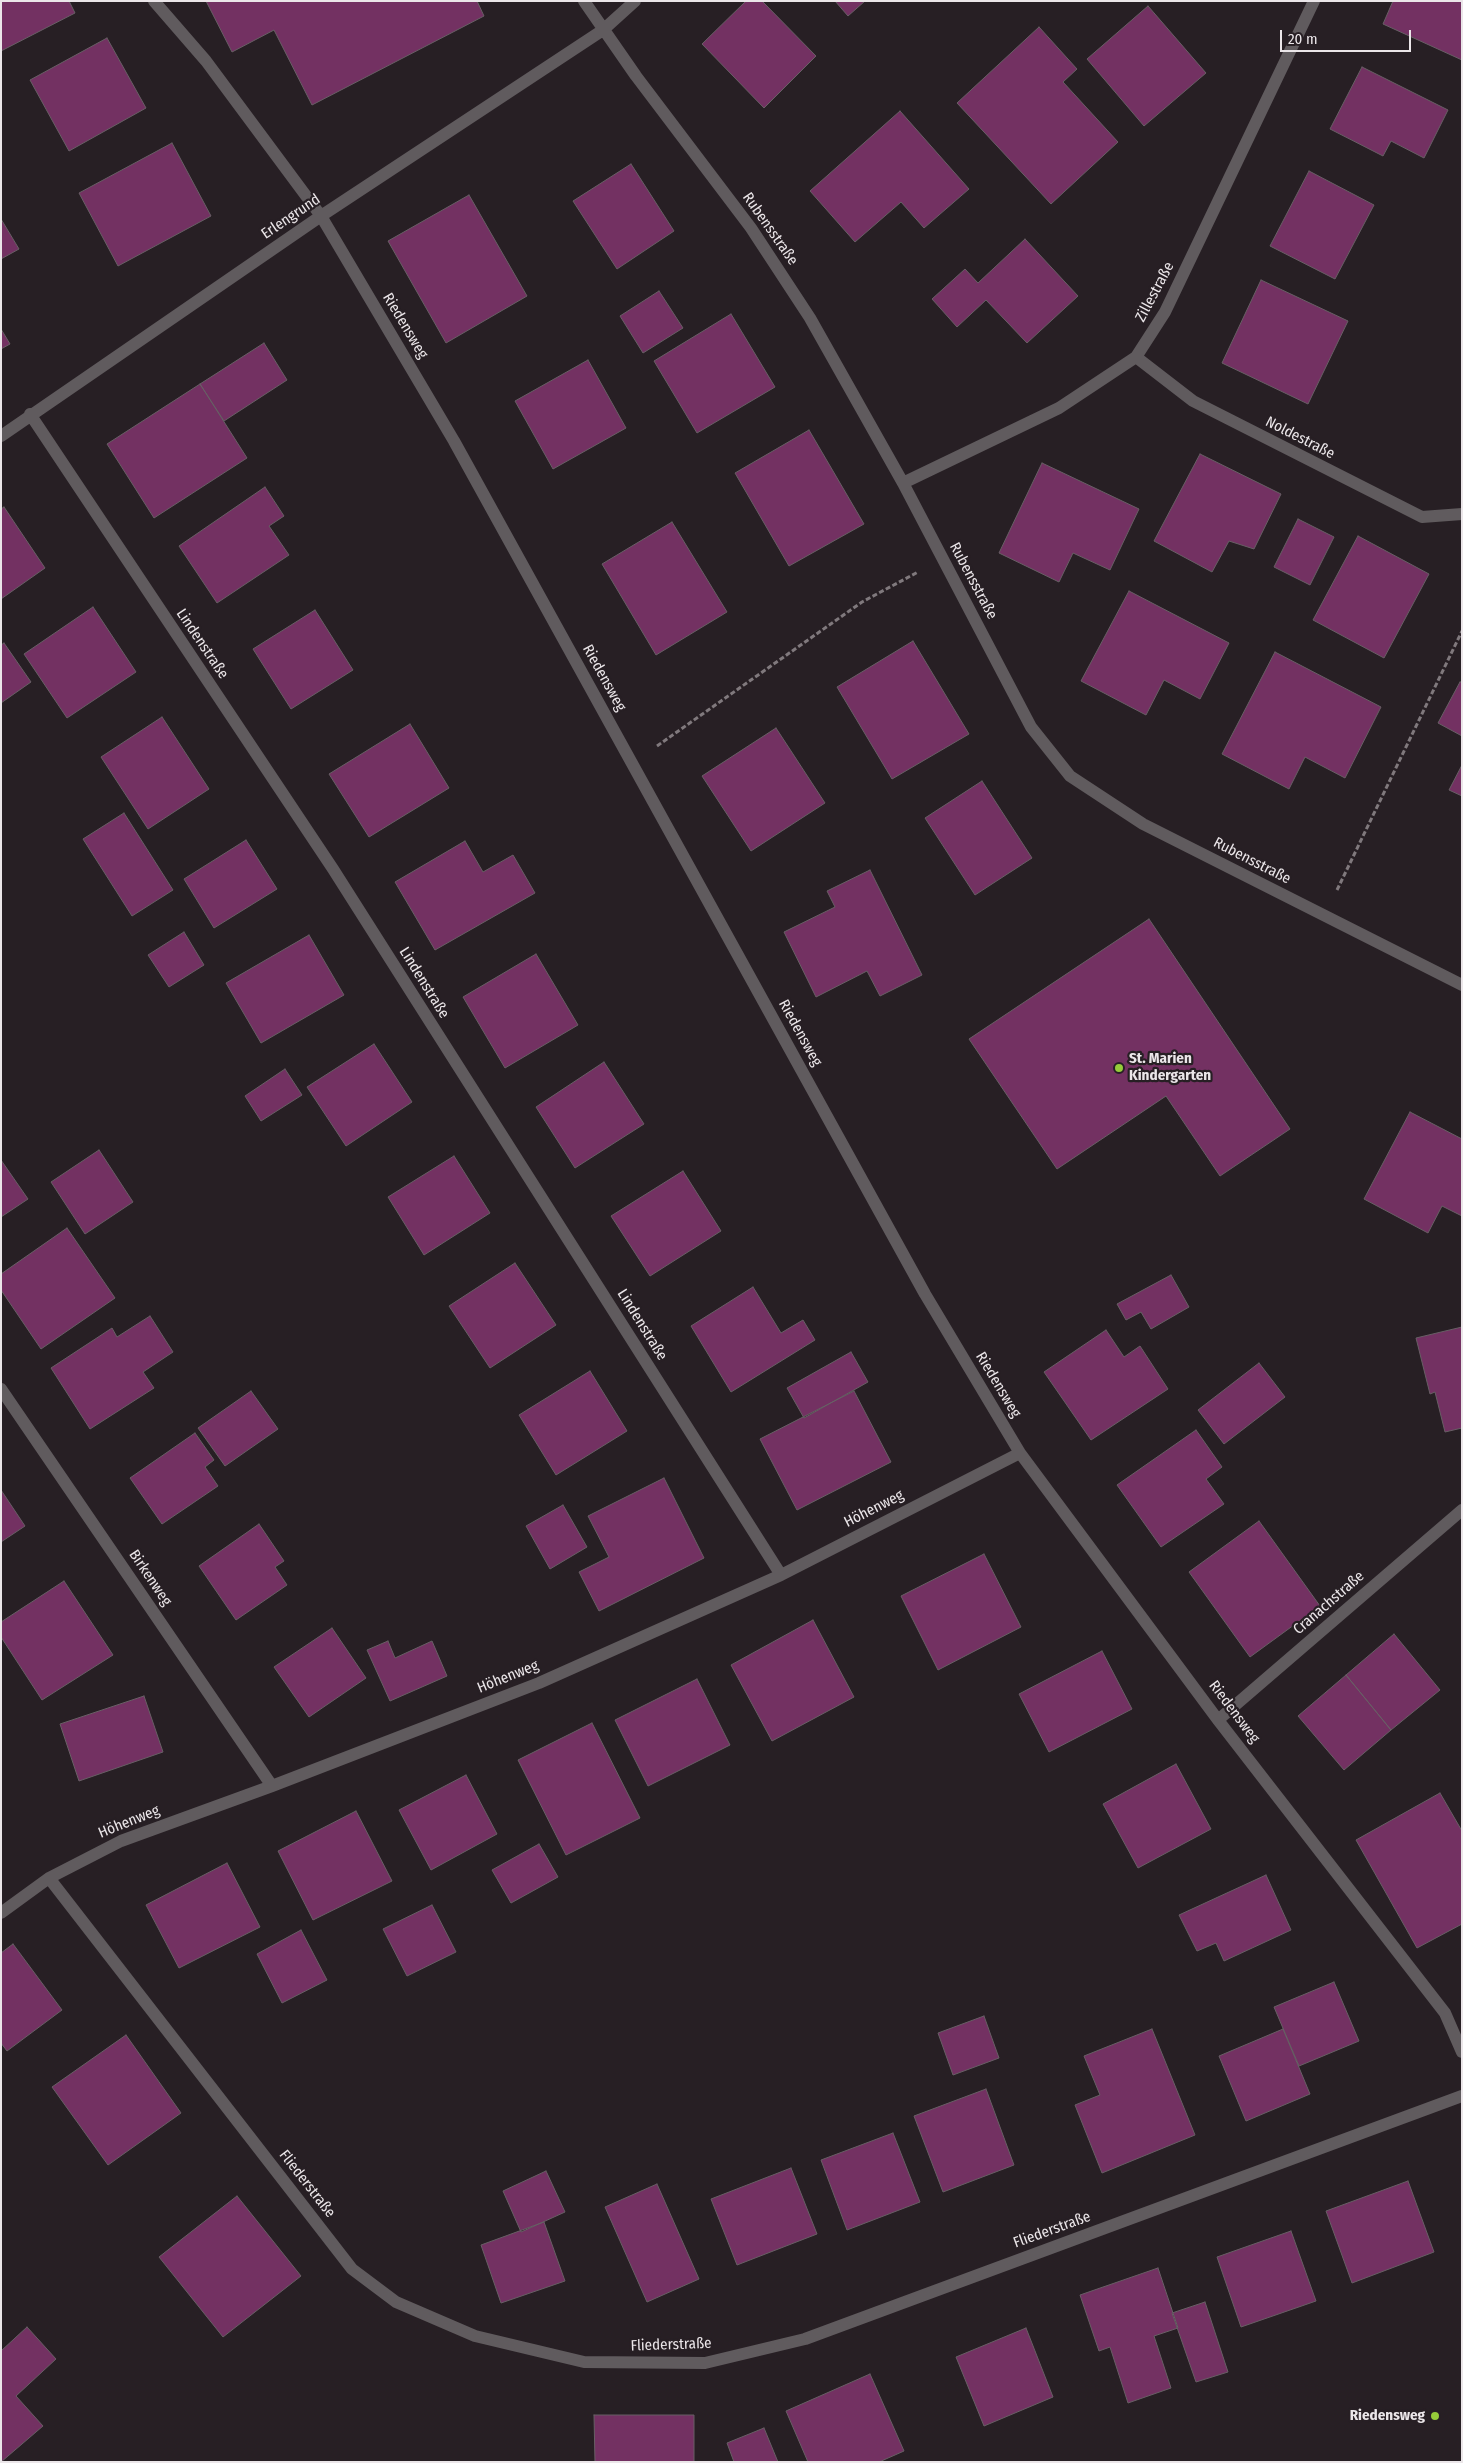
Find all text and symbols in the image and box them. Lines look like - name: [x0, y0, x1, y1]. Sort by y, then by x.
- scale bar: [1283, 20, 1414, 52]
- text: 20 m: [1288, 30, 1318, 48]
- street label: Rubensstraße: [738, 189, 802, 269]
- street label: Erlengrund: [258, 191, 324, 243]
- street label: Zillestraße: [1132, 259, 1178, 325]
- street label: Riedensweg: [378, 290, 432, 362]
- street label: Noldestraße: [1262, 413, 1338, 463]
- street label: Rubensstraße: [945, 539, 1001, 623]
- street label: Lindenstraße: [172, 606, 232, 682]
- street label: Riedensweg: [578, 642, 630, 714]
- street label: Rubensstraße: [1210, 834, 1294, 888]
- street label: Lindenstraße: [395, 944, 453, 1022]
- street label: Riedensweg: [774, 997, 826, 1069]
- place label: St. Marien Kindergarten: [1129, 1050, 1211, 1085]
- marker: St. Marien Kindergarten: [1113, 1062, 1125, 1074]
- street label: Lindenstraße: [613, 1286, 671, 1364]
- street label: Riedensweg: [971, 1349, 1025, 1421]
- street label: Höhenweg: [841, 1486, 907, 1532]
- street label: Birkenweg: [125, 1547, 175, 1609]
- street label: Cranachstraße: [1290, 1567, 1368, 1639]
- street label: Höhenweg: [475, 1657, 541, 1697]
- street label: Riedensweg: [1205, 1677, 1263, 1747]
- street label: Höhenweg: [96, 1802, 162, 1842]
- street label: Fliederstraße: [275, 2147, 339, 2221]
- street label: Fliederstraße: [1011, 2208, 1093, 2252]
- street label: Fliederstraße: [630, 2335, 712, 2355]
- place label: Riedensweg: [1350, 2407, 1425, 2425]
- marker: Riedensweg: [1429, 2410, 1441, 2422]

